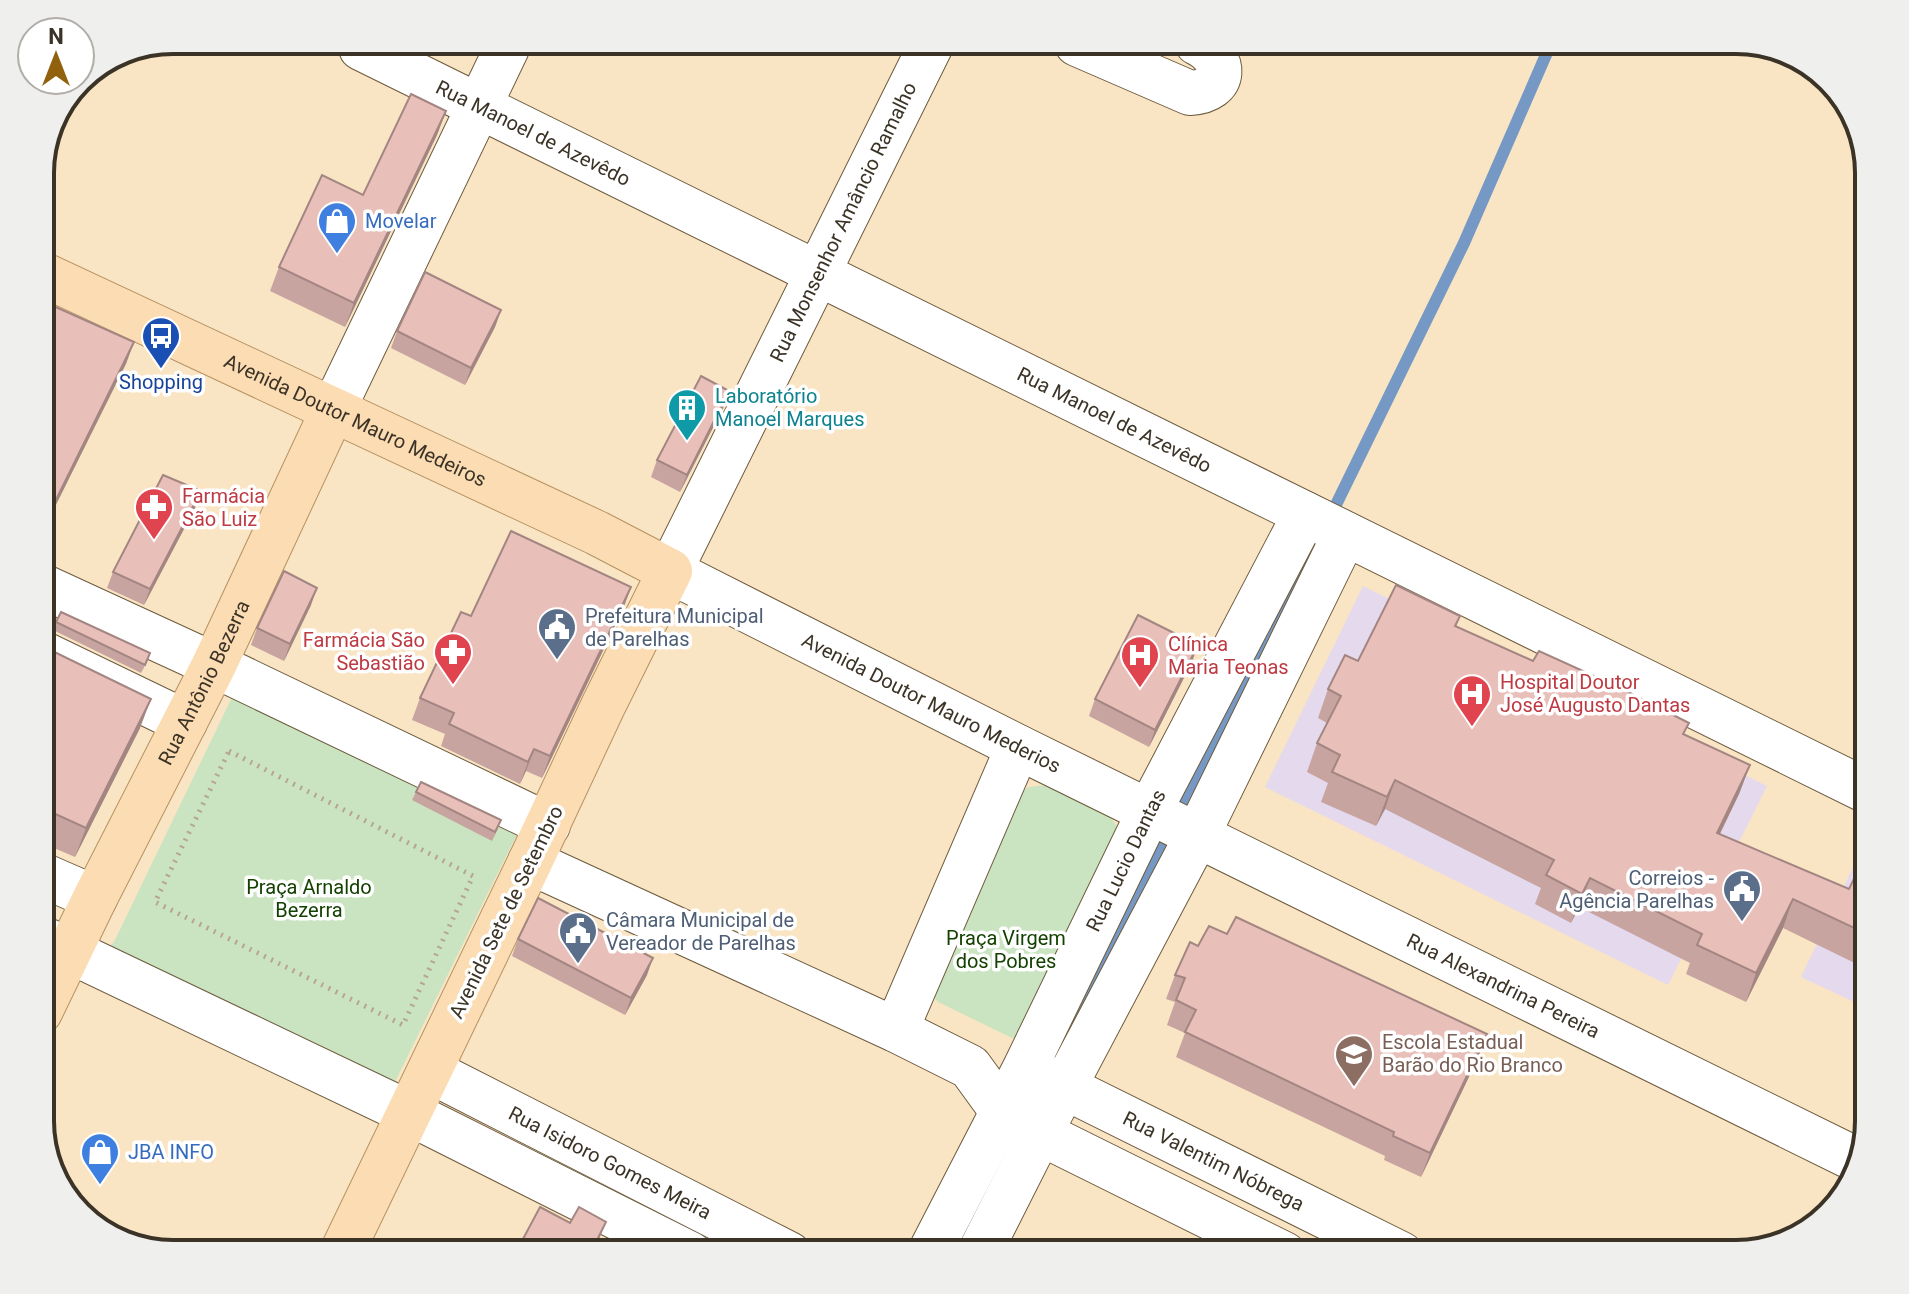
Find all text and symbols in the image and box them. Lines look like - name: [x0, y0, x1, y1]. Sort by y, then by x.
- north arrow: [16, 16, 96, 96]
- text: N: [48, 24, 64, 49]
- street label: Rua Manoel de Azevêdo: [432, 75, 634, 191]
- street label: Rua Monsenhor Amâncio Ramalho: [765, 78, 921, 366]
- shop icon: Movelar: [316, 200, 358, 255]
- place label: Movelar: [365, 209, 437, 233]
- bus stop icon: Shopping: [140, 315, 182, 370]
- street label: Avenida Doutor Mauro Medeiros: [220, 349, 490, 492]
- street label: Rua Manoel de Azevêdo: [1013, 362, 1215, 478]
- place label: Shopping: [119, 370, 203, 394]
- place label: Laboratório Manoel Marques: [715, 384, 864, 431]
- building icon: Laboratório Manoel Marques: [666, 387, 708, 442]
- place label: Farmácia São Luiz: [182, 484, 265, 531]
- pharmacy icon: Farmácia São Luiz: [133, 486, 175, 541]
- street label: Rua Antônio Bezerra: [153, 596, 255, 769]
- place label: Prefeitura Municipal de Parelhas: [585, 604, 764, 651]
- public building icon: Prefeitura Municipal de Parelhas: [536, 606, 578, 661]
- place label: Farmácia São Sebastião: [303, 628, 425, 675]
- street label: Avenida Doutor Mauro Mederios: [798, 628, 1065, 778]
- pharmacy icon: Farmácia São Sebastião: [432, 631, 474, 686]
- place label: Clínica Maria Teonas: [1168, 632, 1289, 679]
- hospital icon: Clínica Maria Teonas: [1119, 634, 1161, 689]
- place label: Hospital Doutor José Augusto Dantas: [1500, 670, 1690, 717]
- hospital icon: Hospital Doutor José Augusto Dantas: [1451, 673, 1493, 728]
- street label: Rua Lucio Dantas: [1081, 785, 1171, 935]
- street label: Avenida Sete de Setembro: [444, 802, 568, 1022]
- place label: Correios - Agência Parelhas: [1559, 866, 1714, 913]
- public building icon: Correios - Agência Parelhas: [1721, 868, 1763, 923]
- park label: Praça Arnaldo Bezerra: [246, 875, 372, 922]
- place label: Câmara Municipal de Vereador de Parelhas: [606, 908, 796, 955]
- public building icon: Câmara Municipal de Vereador de Parelhas: [557, 910, 599, 965]
- park label: Praça Virgem dos Pobres: [946, 926, 1066, 973]
- street label: Rua Alexandrina Pereira: [1403, 928, 1604, 1043]
- place label: Escola Estadual Barão do Rio Branco: [1382, 1030, 1563, 1077]
- school or university icon: Escola Estadual Barão do Rio Branco: [1333, 1033, 1375, 1088]
- street label: Rua Isidoro Gomes Meira: [505, 1101, 715, 1224]
- street label: Rua Valentim Nóbrega: [1119, 1106, 1308, 1216]
- shop icon: JBA INFO: [79, 1131, 121, 1186]
- place label: JBA INFO: [128, 1140, 214, 1164]

